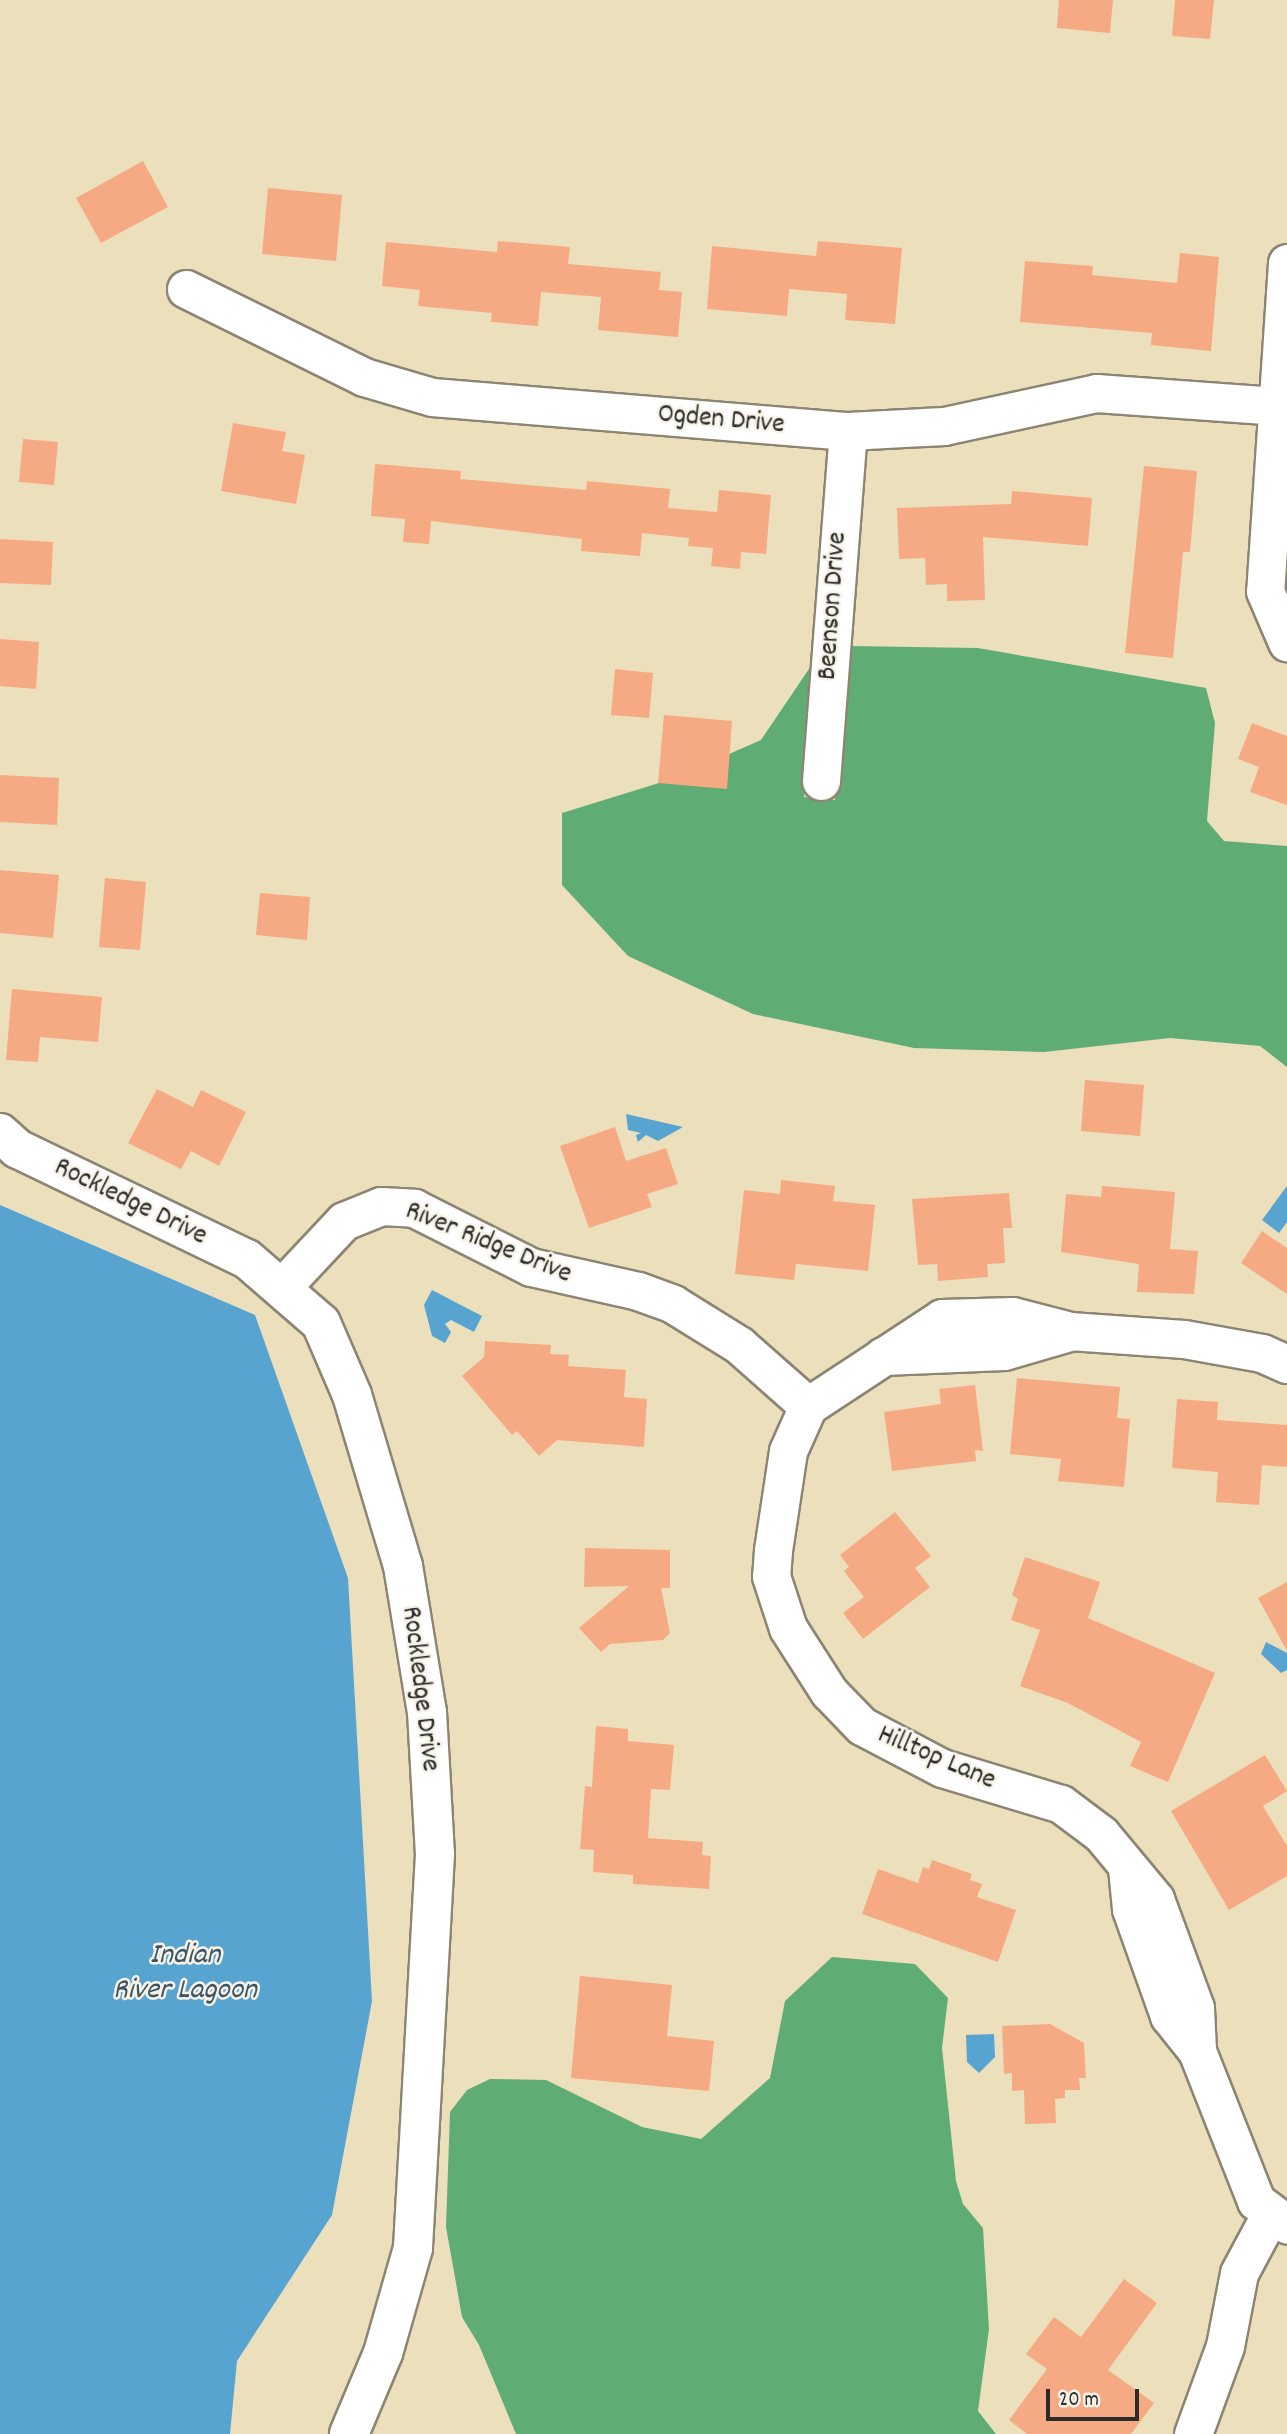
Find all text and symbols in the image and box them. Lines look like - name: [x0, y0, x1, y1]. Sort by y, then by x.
- street label: Ogden Drive: [656, 399, 786, 443]
- street label: Beenson Drive: [812, 531, 856, 681]
- street label: Rockledge Drive: [48, 1152, 212, 1254]
- street label: River Ridge Drive: [400, 1195, 576, 1293]
- street label: Rockledge Drive: [392, 1605, 446, 1773]
- street label: Hilltop Lane: [872, 1719, 1000, 1799]
- water label: Indian River Lagoon: [113, 1939, 257, 2010]
- scale bar: [1049, 2374, 1142, 2418]
- text: 20 m: [1059, 2386, 1099, 2416]

